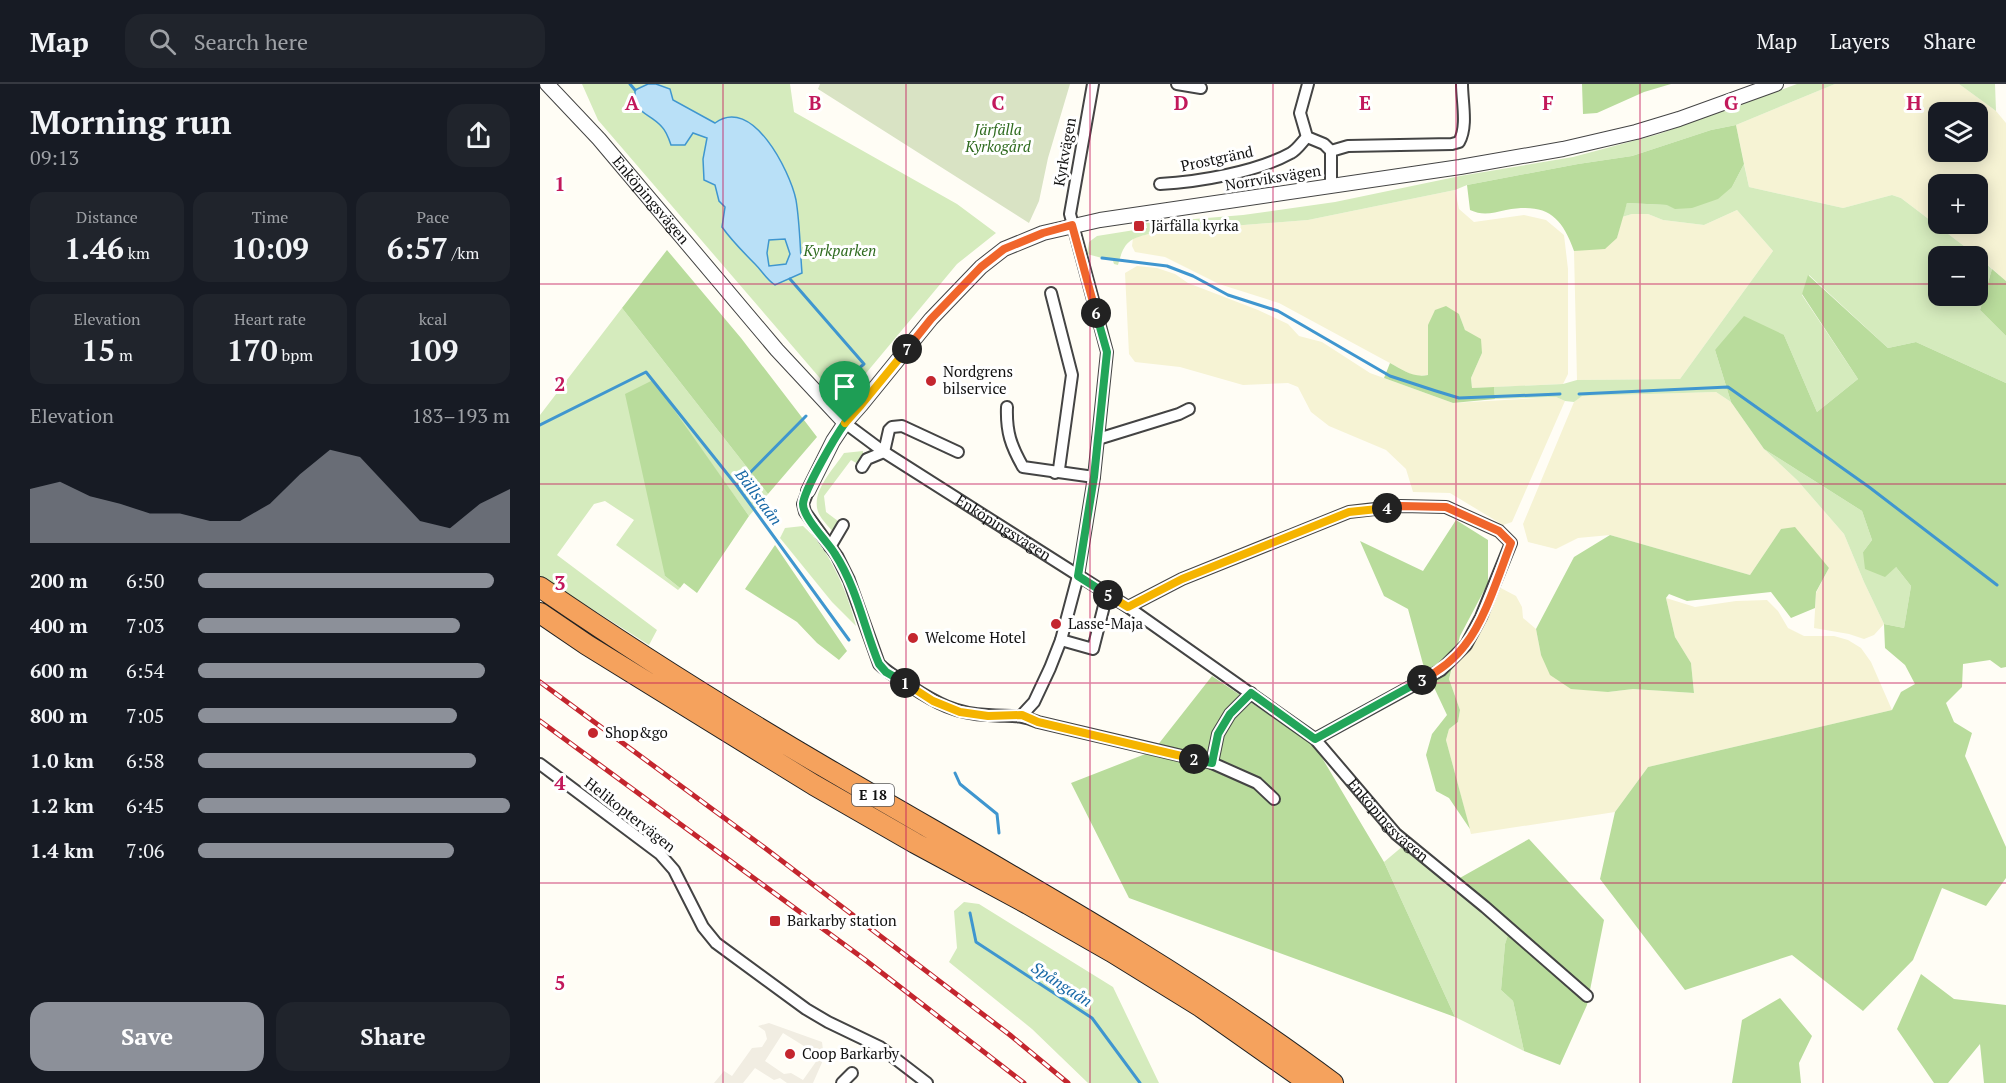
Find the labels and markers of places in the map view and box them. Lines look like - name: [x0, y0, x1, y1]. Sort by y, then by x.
- place label: Järfälla kyrka: [1151, 215, 1239, 235]
- marker: Järfälla kyrka: [1132, 219, 1146, 233]
- pin: 6: [1081, 298, 1111, 328]
- pin: 7: [892, 334, 922, 364]
- pin: [819, 361, 870, 423]
- place label: Nordgrens bilservice: [943, 361, 1013, 398]
- marker: Nordgrens bilservice: [924, 374, 938, 388]
- pin: 4: [1372, 493, 1402, 523]
- pin: 5: [1093, 580, 1123, 610]
- place label: Lasse-Maja: [1068, 613, 1144, 633]
- marker: Lasse-Maja: [1049, 617, 1063, 631]
- place label: Welcome Hotel: [925, 627, 1026, 647]
- marker: Welcome Hotel: [906, 631, 920, 645]
- pin: 3: [1407, 665, 1437, 695]
- pin: 1: [890, 668, 920, 698]
- place label: Shop&go: [605, 722, 668, 742]
- marker: Shop&go: [586, 726, 600, 740]
- pin: 2: [1179, 744, 1209, 774]
- place label: Barkarby station: [787, 910, 897, 930]
- marker: Barkarby station: [768, 914, 782, 928]
- place label: Coop Barkarby: [802, 1043, 900, 1063]
- marker: Coop Barkarby: [783, 1047, 797, 1061]

